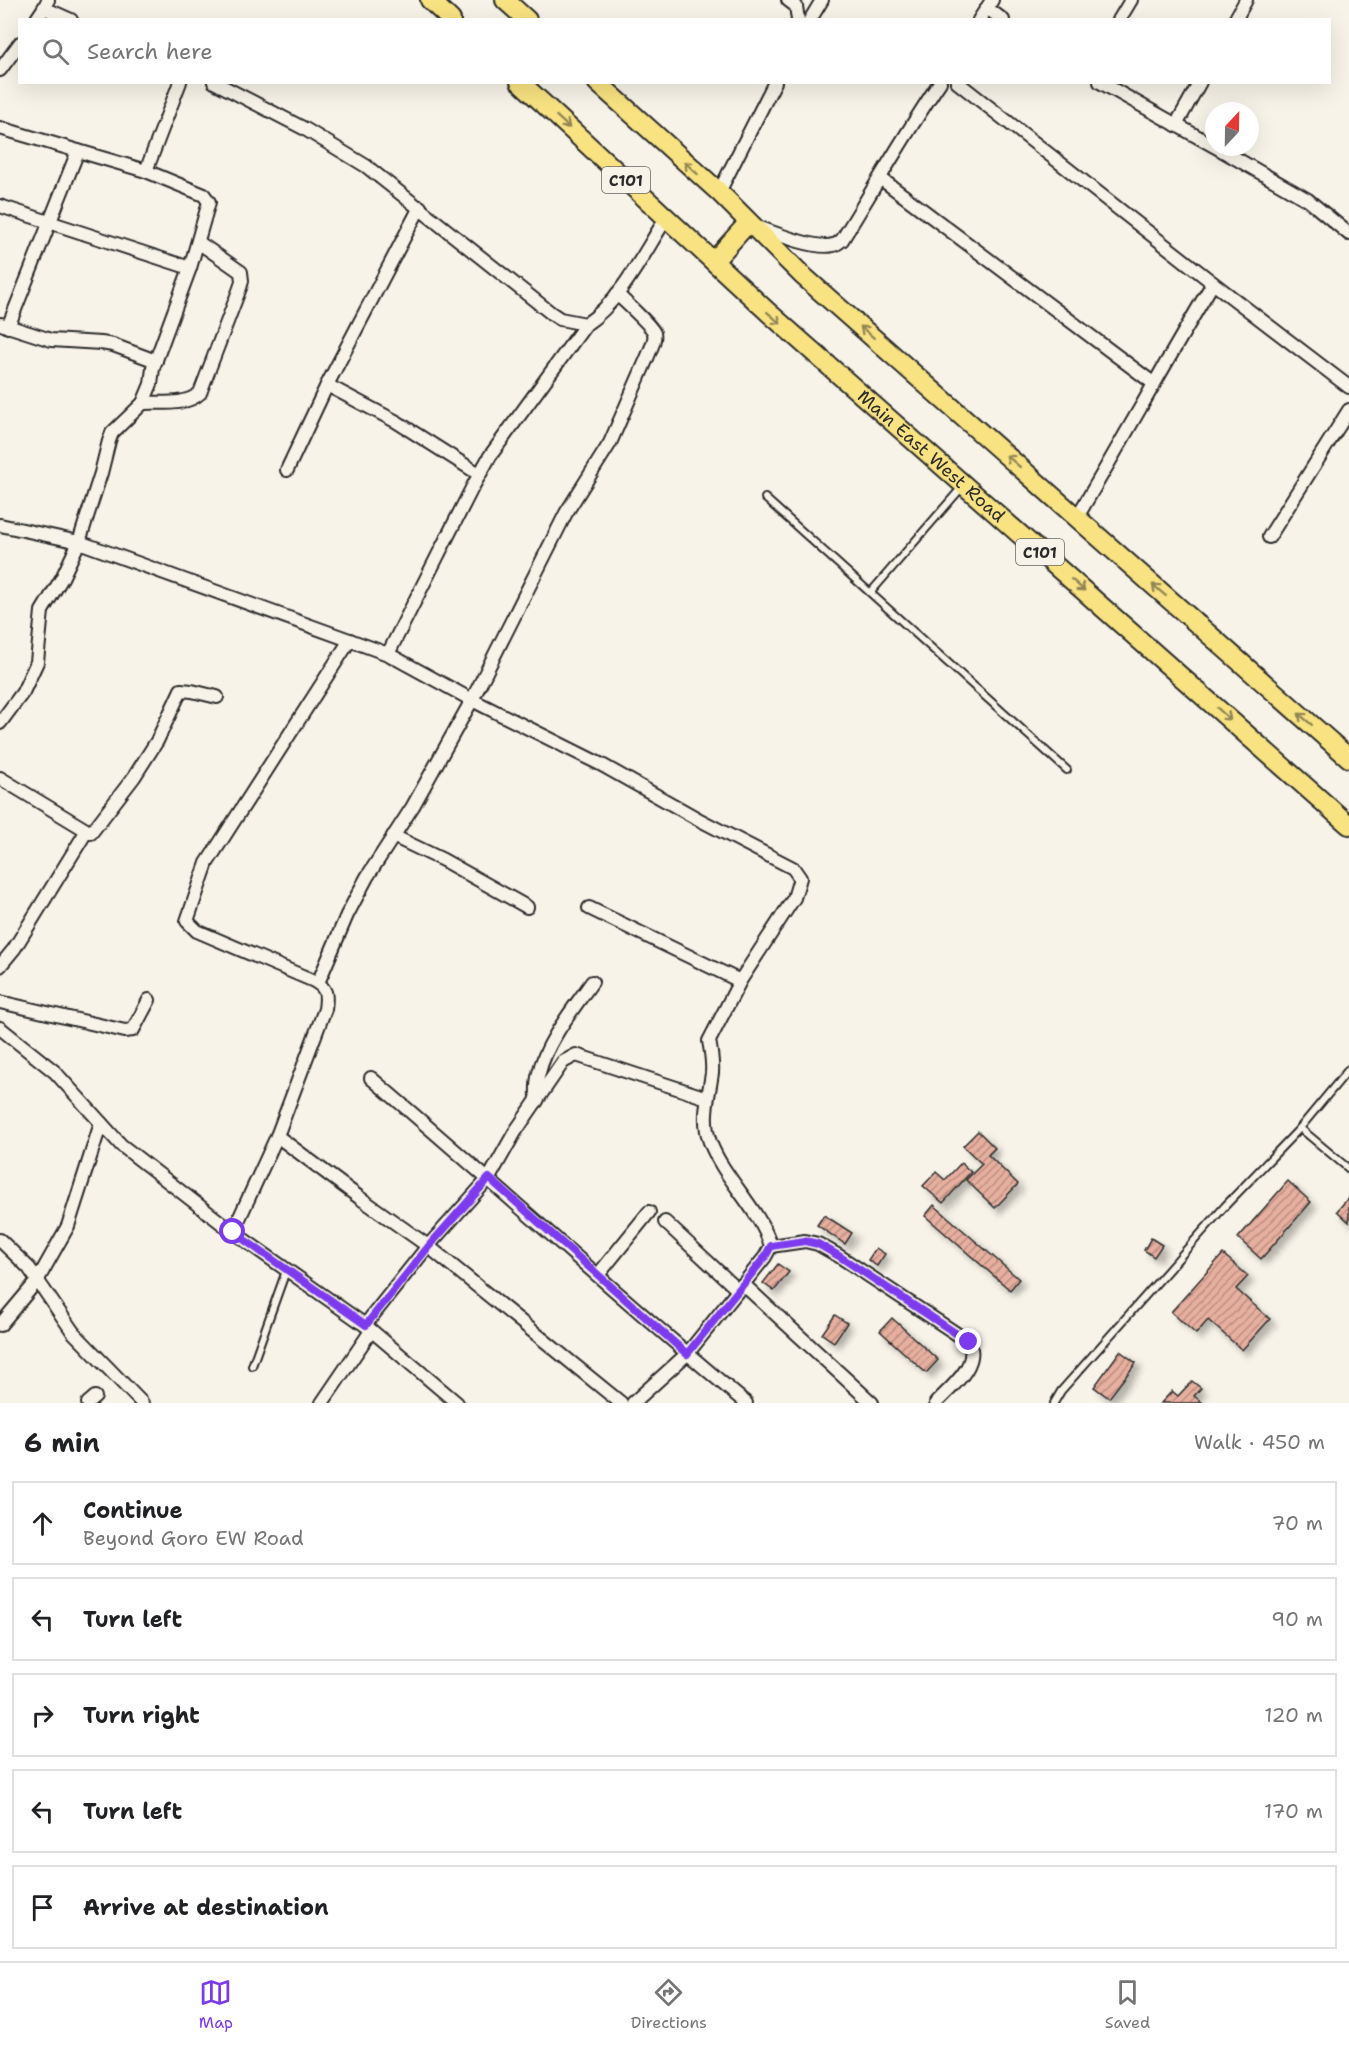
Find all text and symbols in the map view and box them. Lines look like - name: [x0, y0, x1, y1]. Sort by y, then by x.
- search box: [18, 18, 1331, 84]
- icon: search: [39, 35, 72, 68]
- text: Search here: [87, 37, 213, 66]
- north arrow: [1205, 102, 1259, 156]
- one-way arrow: [555, 115, 570, 129]
- one-way arrow: [684, 161, 699, 175]
- road number: C101: [602, 167, 650, 193]
- one-way arrow: [766, 311, 781, 325]
- one-way arrow: [859, 325, 874, 339]
- street label: Main East West Road: [852, 384, 1010, 528]
- one-way arrow: [1006, 454, 1021, 468]
- road number: C101: [1016, 539, 1064, 565]
- one-way arrow: [1070, 578, 1085, 592]
- one-way arrow: [1152, 583, 1167, 597]
- one-way arrow: [1216, 707, 1231, 721]
- one-way arrow: [1298, 712, 1313, 726]
- route start: [219, 1218, 245, 1244]
- route end: [955, 1328, 981, 1354]
- text: 6 min: [24, 1425, 100, 1460]
- text: Walk · 450 m: [1194, 1429, 1325, 1455]
- text: Continue: [83, 1496, 183, 1525]
- icon: ahead: [26, 1507, 59, 1540]
- text: 70 m: [1271, 1510, 1323, 1536]
- text: Beyond Goro EW Road: [83, 1525, 304, 1551]
- icon: left: [26, 1603, 59, 1636]
- text: Turn left: [83, 1605, 182, 1634]
- text: 90 m: [1271, 1606, 1323, 1632]
- icon: right: [26, 1699, 59, 1732]
- text: Turn right: [83, 1701, 200, 1730]
- text: 120 m: [1264, 1702, 1323, 1728]
- icon: left: [26, 1795, 59, 1828]
- text: Turn left: [83, 1797, 182, 1826]
- text: 170 m: [1264, 1798, 1323, 1824]
- icon: arrive: [26, 1891, 59, 1924]
- text: Arrive at destination: [83, 1893, 329, 1922]
- tab: Map: [199, 1976, 233, 2033]
- tab: Directions: [631, 1976, 707, 2033]
- tab: Saved: [1105, 1976, 1150, 2033]

